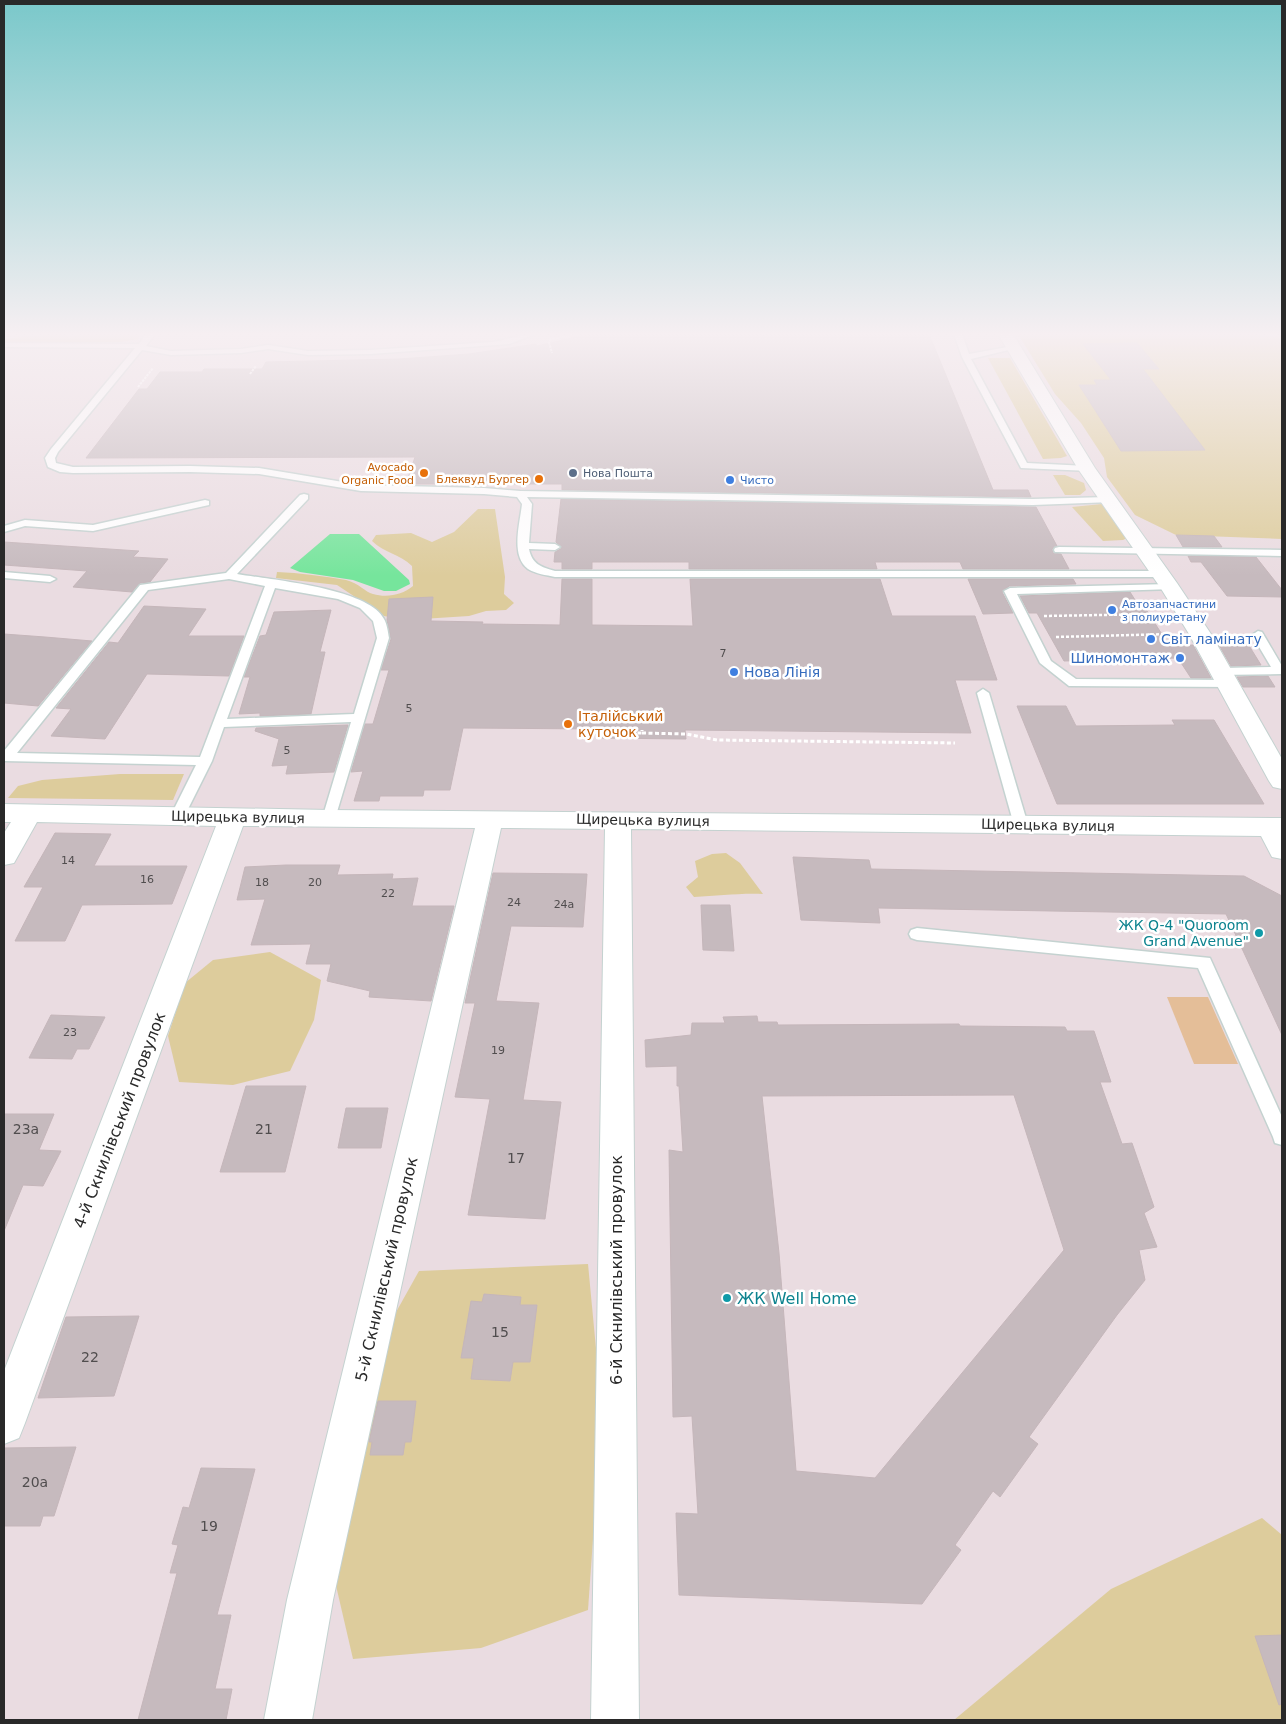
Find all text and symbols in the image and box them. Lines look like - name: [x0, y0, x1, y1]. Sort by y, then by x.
- place label: Avocado Organic Food: [341, 461, 414, 487]
- marker: Avocado Organic Food: [418, 467, 430, 479]
- marker: Нова Пошта: [567, 467, 579, 479]
- place label: Нова Пошта: [583, 467, 653, 480]
- place label: Блеквуд Бургер: [436, 473, 529, 486]
- marker: Блеквуд Бургер: [533, 473, 545, 485]
- marker: Чисто: [724, 474, 736, 486]
- place label: Чисто: [740, 474, 774, 487]
- place label: Автозапчастини з полиуретану: [1122, 598, 1216, 624]
- marker: Автозапчастини з полиуретану: [1106, 604, 1118, 616]
- place label: Світ ламінату: [1161, 631, 1262, 647]
- marker: Світ ламінату: [1145, 633, 1157, 645]
- house number: 7: [720, 647, 727, 660]
- place label: Шиномонтаж: [1071, 650, 1170, 666]
- marker: Шиномонтаж: [1174, 652, 1186, 664]
- place label: Нова Лінія: [744, 664, 820, 680]
- marker: Нова Лінія: [728, 666, 740, 678]
- house number: 5: [406, 702, 413, 715]
- place label: Італійський куточок: [578, 708, 663, 740]
- marker: Італійський куточок: [562, 718, 574, 730]
- house number: 5: [284, 744, 291, 757]
- street label: Щирецька вулиця: [171, 808, 305, 826]
- street label: Щирецька вулиця: [576, 811, 710, 829]
- street label: Щирецька вулиця: [981, 816, 1115, 834]
- house number: 14: [61, 854, 75, 867]
- house number: 16: [140, 873, 154, 886]
- house number: 18: [255, 876, 269, 889]
- house number: 20: [308, 876, 322, 889]
- house number: 22: [381, 887, 395, 900]
- house number: 24: [507, 896, 521, 909]
- house number: 24а: [554, 898, 574, 911]
- place label: ЖК Q-4 "Quoroom Grand Avenue": [1119, 917, 1249, 949]
- marker: ЖК Q-4 "Quoroom Grand Avenue": [1253, 927, 1265, 939]
- street label: 4-й Скнилівський провулок: [69, 1009, 170, 1231]
- house number: 23: [63, 1026, 77, 1039]
- house number: 19: [491, 1044, 505, 1057]
- house number: 23а: [13, 1121, 39, 1137]
- house number: 21: [255, 1121, 273, 1137]
- house number: 17: [507, 1150, 525, 1166]
- street label: 5-й Скнилівський провулок: [351, 1155, 422, 1383]
- street label: 6-й Скнилівський провулок: [607, 1155, 626, 1385]
- place label: ЖК Well Home: [737, 1289, 857, 1308]
- marker: ЖК Well Home: [721, 1292, 733, 1304]
- house number: 15: [491, 1324, 509, 1340]
- house number: 22: [81, 1349, 99, 1365]
- house number: 20а: [22, 1474, 48, 1490]
- house number: 19: [200, 1518, 218, 1534]

